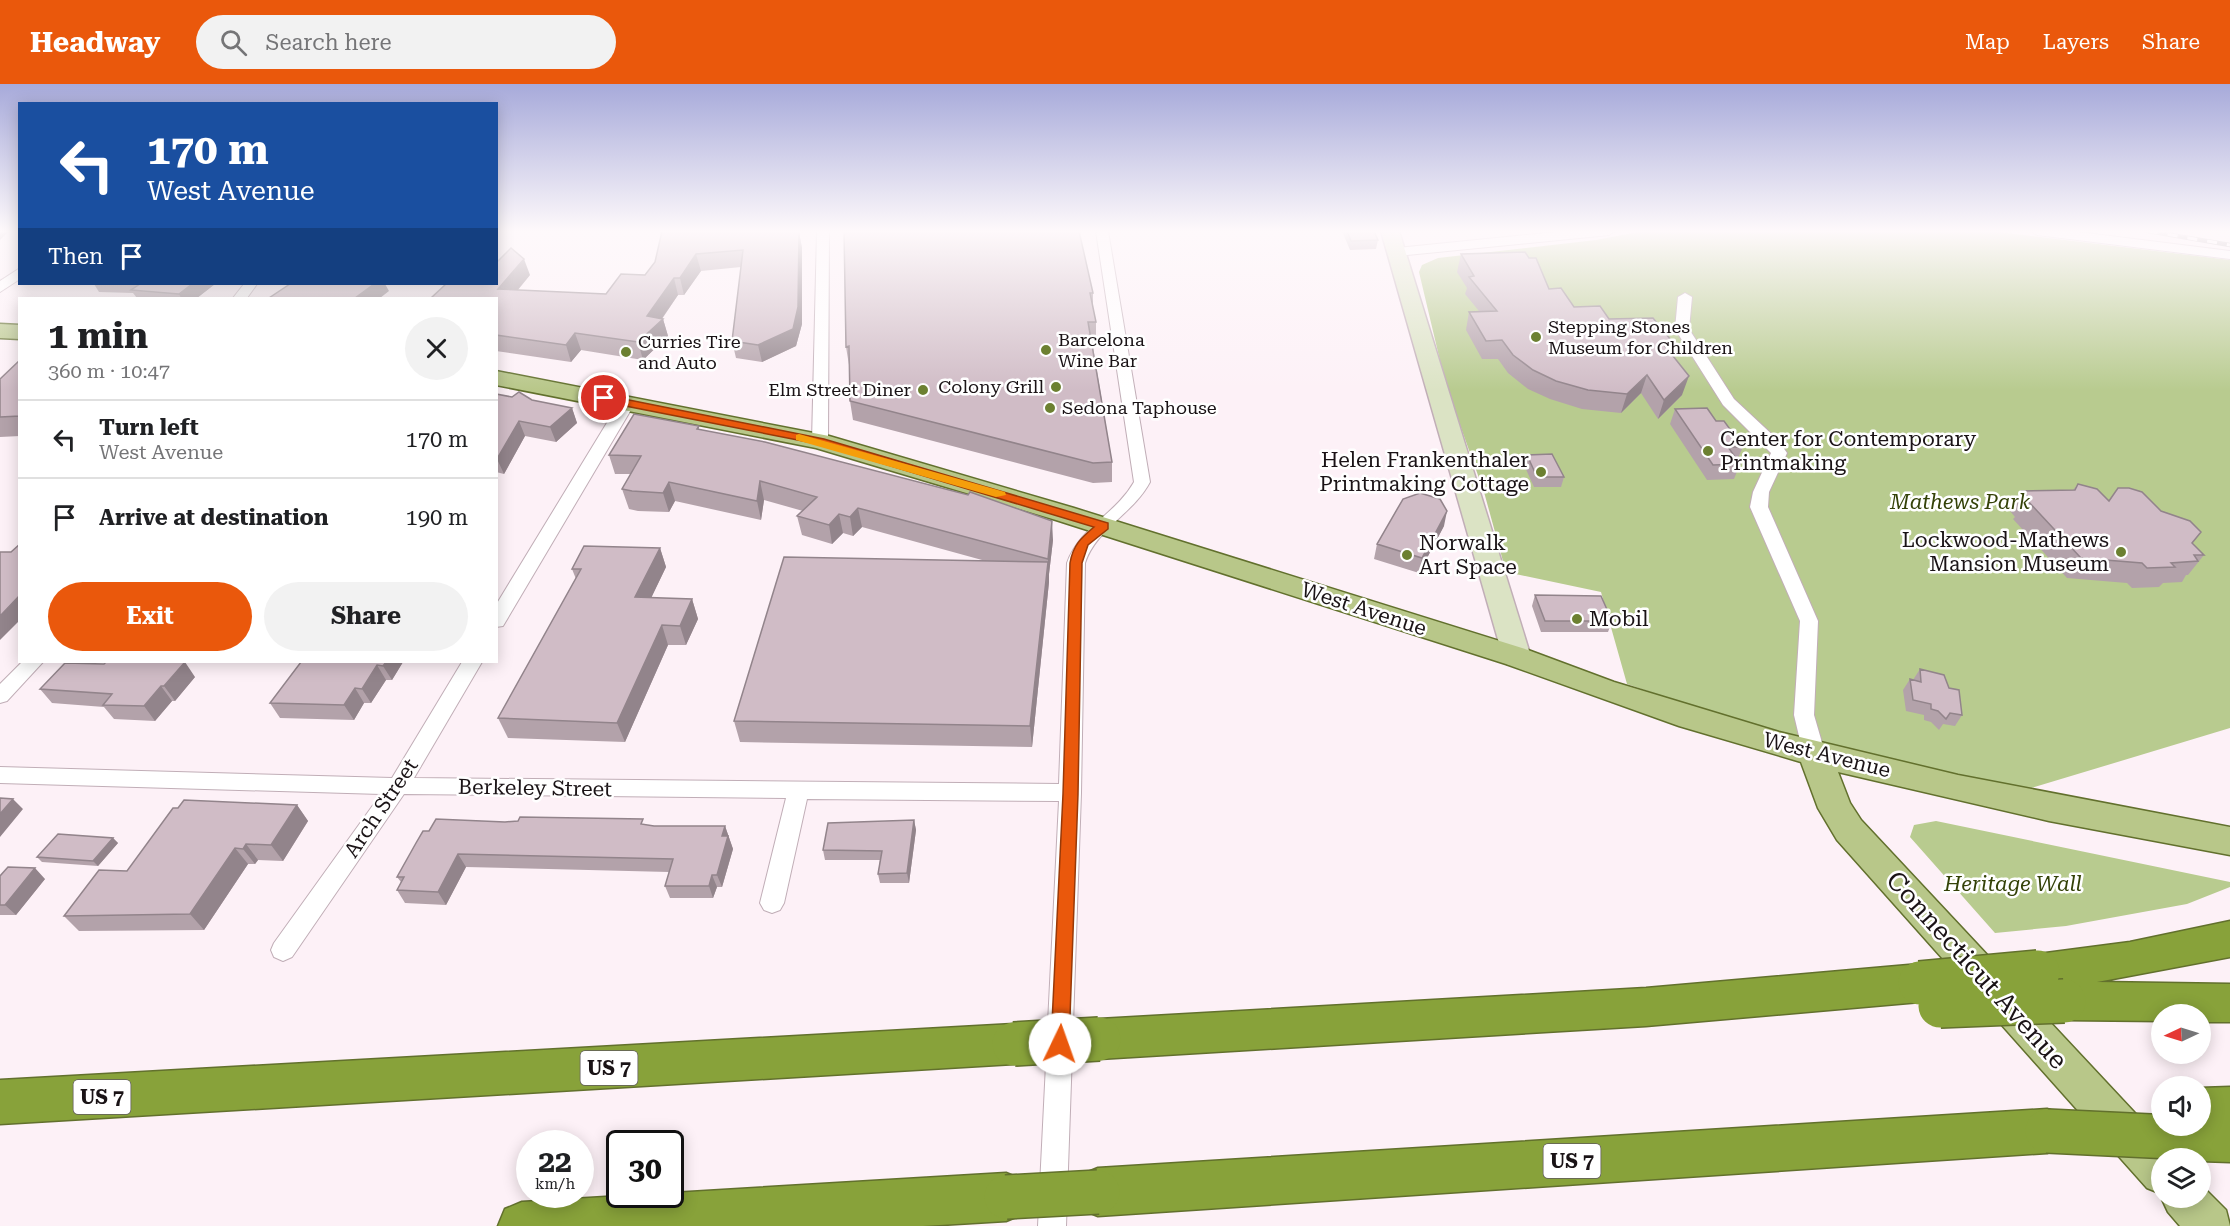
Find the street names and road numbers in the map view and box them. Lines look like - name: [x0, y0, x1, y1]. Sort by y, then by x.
- street label: West Avenue: [1298, 577, 1430, 641]
- street label: West Avenue: [1761, 728, 1893, 782]
- street label: Arch Street: [339, 754, 423, 862]
- street label: Berkeley Street: [458, 775, 612, 801]
- street label: Connecticut Avenue: [1880, 865, 2074, 1075]
- road number: US 7: [580, 1051, 638, 1085]
- road number: US 7: [74, 1080, 130, 1114]
- road number: US 7: [1544, 1144, 1600, 1178]

